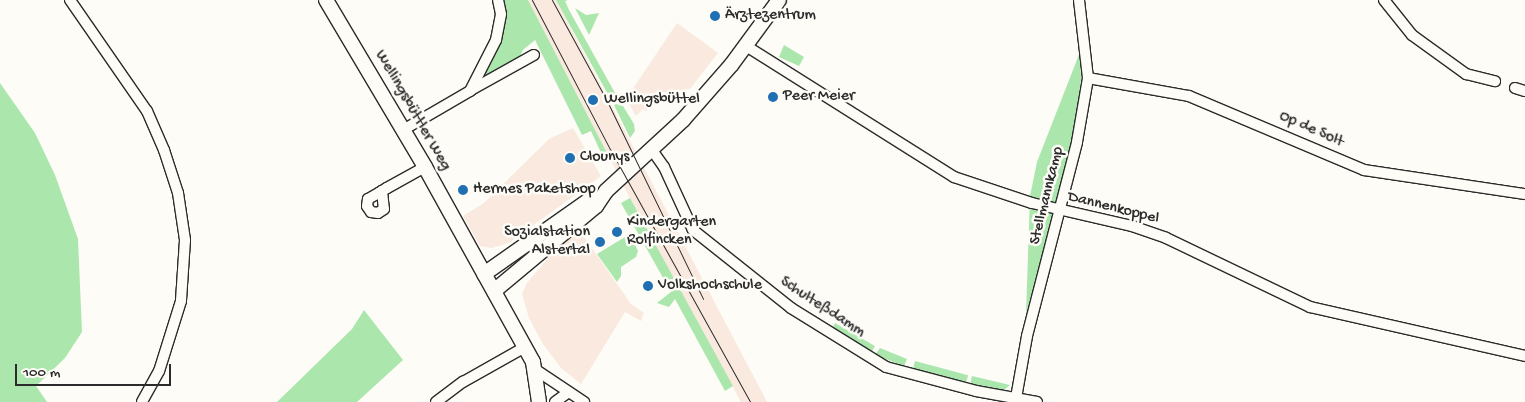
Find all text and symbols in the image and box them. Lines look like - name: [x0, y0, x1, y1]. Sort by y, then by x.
- place label: Ärztezentrum: [725, 6, 816, 26]
- marker: Ärztezentrum: [709, 10, 721, 22]
- street label: Wellingsbüttler Weg: [370, 47, 454, 175]
- place label: Peer Meier: [783, 87, 855, 107]
- place label: Wellingsbüttel: [604, 90, 700, 110]
- marker: Peer Meier: [767, 91, 779, 103]
- marker: Wellingsbüttel: [586, 93, 600, 107]
- street label: Op de Solt: [1276, 107, 1346, 153]
- street label: Stellmannkamp: [1027, 145, 1069, 247]
- place label: Clounys: [580, 148, 629, 168]
- marker: Clounys: [564, 152, 576, 164]
- place label: Hermes Paketshop: [473, 180, 596, 200]
- marker: Hermes Paketshop: [457, 184, 469, 196]
- street label: Dannenkoppel: [1065, 188, 1161, 230]
- place label: Kindergarten Rolfincken: [627, 213, 716, 251]
- place label: Sozialstation Alstertal: [504, 223, 590, 261]
- marker: Kindergarten Rolfincken: [611, 226, 623, 238]
- marker: Sozialstation Alstertal: [594, 236, 606, 248]
- street label: Schulteßdamm: [776, 273, 868, 343]
- place label: Volkshochschule: [658, 276, 762, 296]
- marker: Volkshochschule: [642, 280, 654, 292]
- scale bar: [18, 354, 174, 386]
- text: 100 m: [23, 364, 60, 382]

